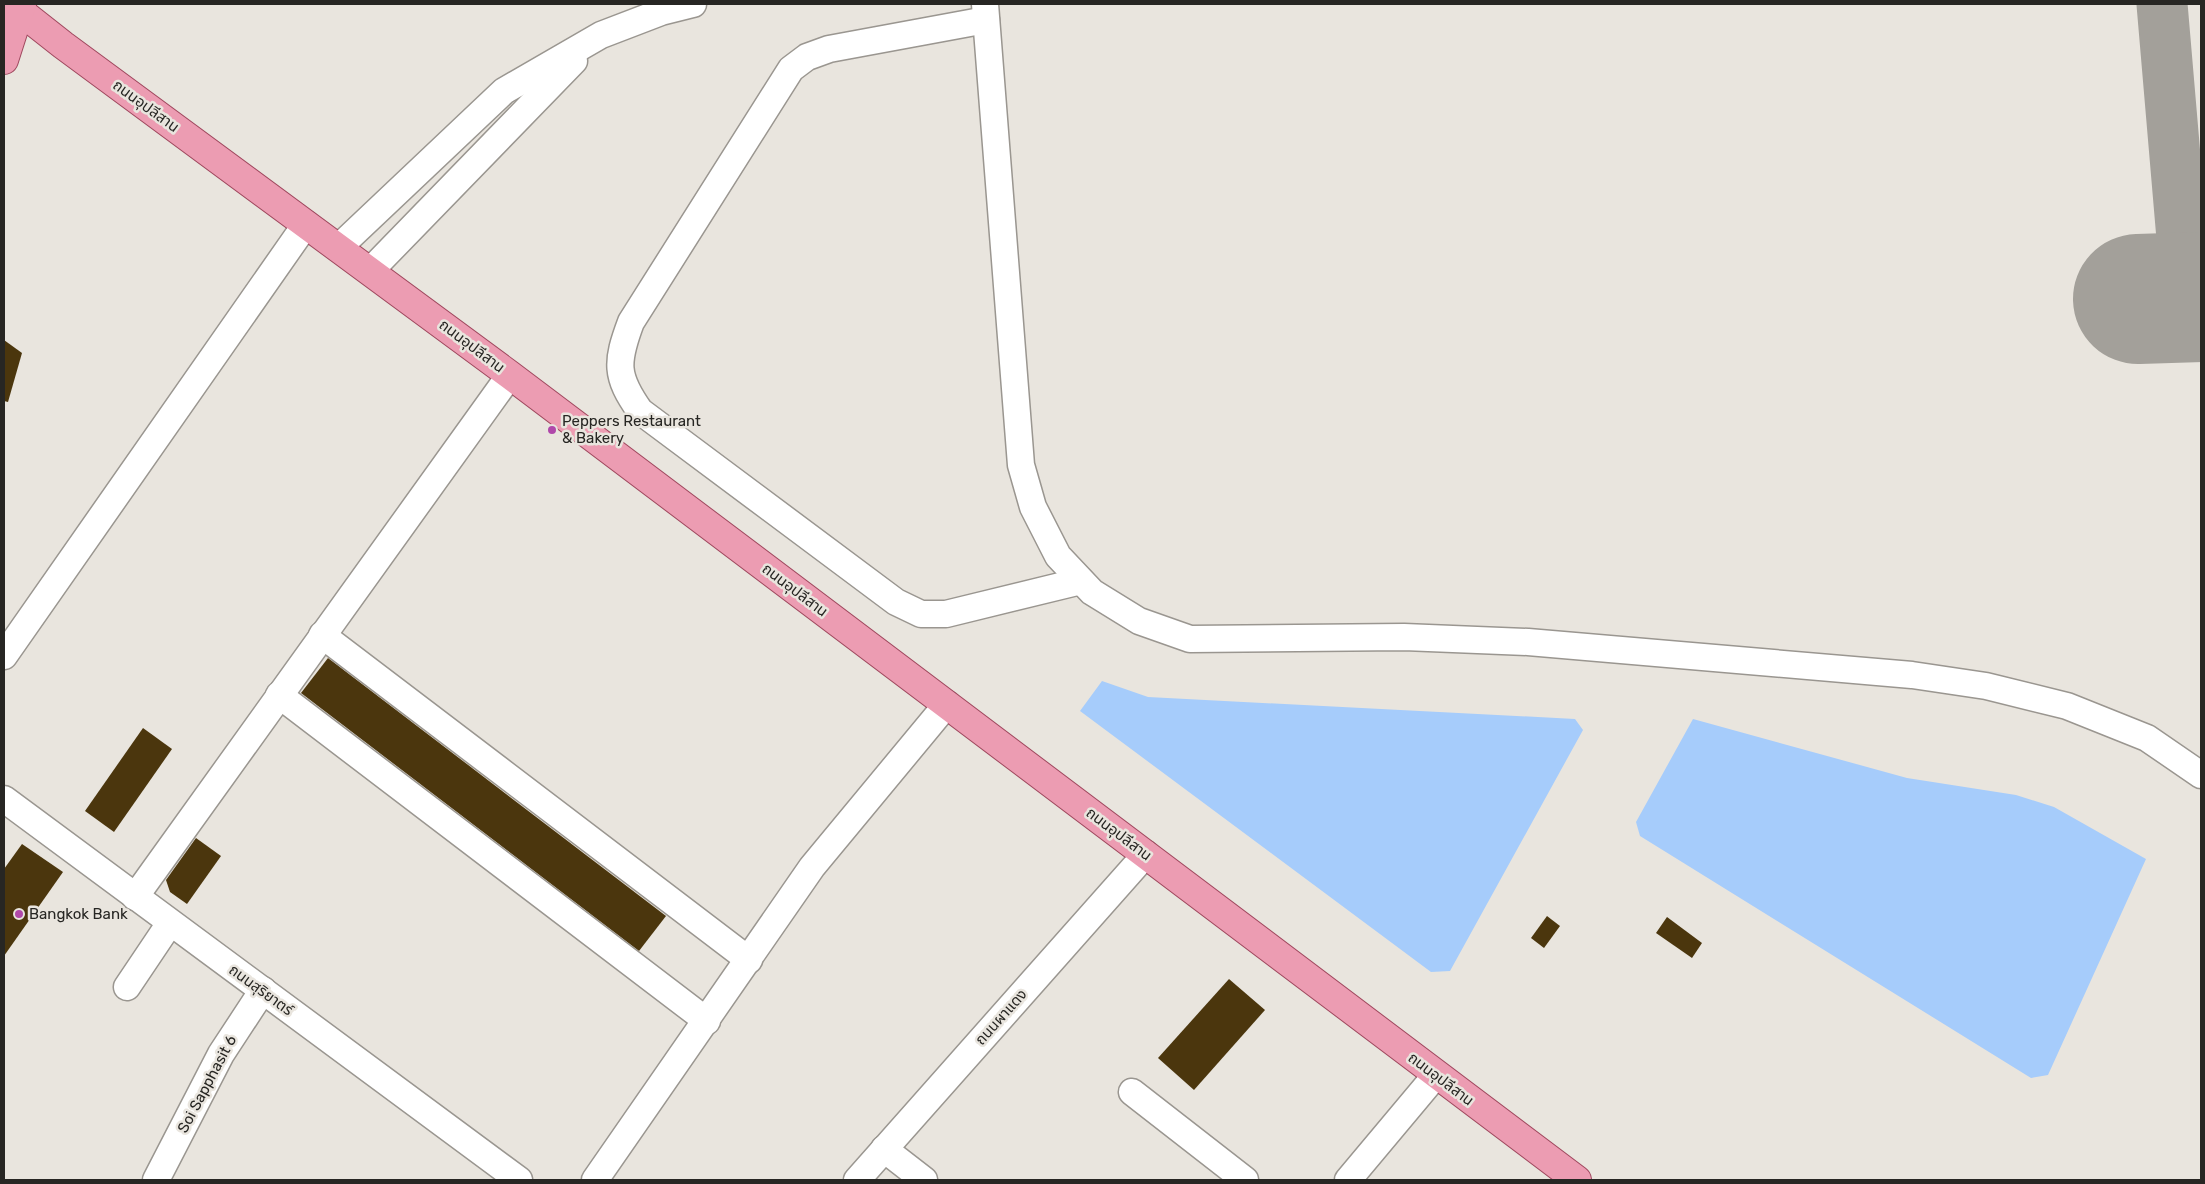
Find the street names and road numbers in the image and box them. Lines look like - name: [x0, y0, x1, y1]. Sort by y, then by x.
- street label: ถนนอุปลีสาน: [109, 76, 183, 136]
- street label: ถนนอุปลีสาน: [436, 315, 508, 377]
- street label: ถนนอุปลีสาน: [759, 559, 831, 621]
- street label: ถนนอุปลีสาน: [1083, 803, 1155, 865]
- street label: ถนนสุริยาตร์: [225, 961, 297, 1020]
- street label: ถนนผาแดง: [971, 985, 1031, 1049]
- street label: Soi Sapphasit 6: [174, 1032, 240, 1136]
- street label: ถนนอุปลีสาน: [1405, 1048, 1477, 1110]

